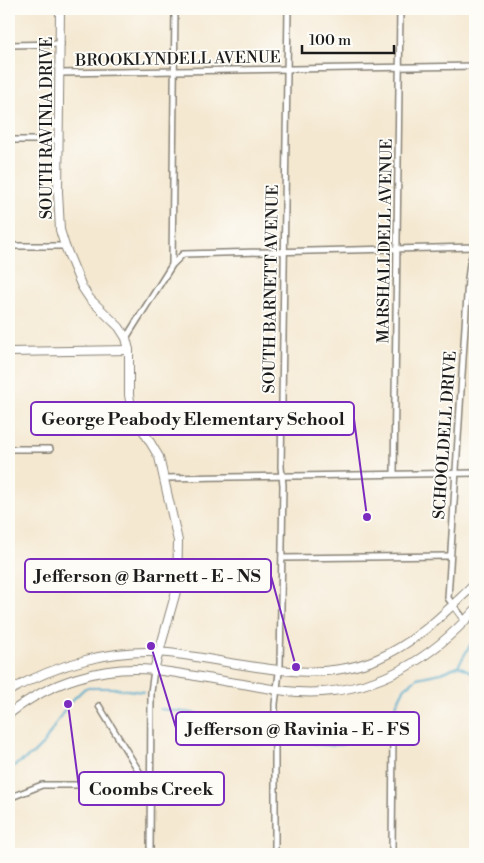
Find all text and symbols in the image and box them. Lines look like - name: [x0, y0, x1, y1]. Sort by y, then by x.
- scale bar: [302, 22, 394, 54]
- text: 100 m: [309, 31, 351, 50]
- street label: SOUTH RAVINIA DRIVE: [37, 37, 57, 219]
- street label: BROOKLYNDELL AVENUE: [74, 47, 281, 71]
- street label: MARSHALLDELL AVENUE: [373, 138, 397, 344]
- street label: SOUTH BARNETT AVENUE: [259, 184, 283, 394]
- street label: SCHOOLDELL DRIVE: [429, 350, 461, 520]
- callout: George Peabody Elementary School: [31, 402, 354, 435]
- text: George Peabody Elementary School: [41, 408, 345, 431]
- callout: Jefferson @ Barnett - E - NS: [25, 559, 271, 592]
- text: Jefferson @ Barnett - E - NS: [32, 565, 261, 588]
- callout: Jefferson @ Ravinia - E - FS: [176, 712, 419, 745]
- text: Jefferson @ Ravinia - E - FS: [184, 718, 409, 741]
- callout: Coombs Creek: [79, 772, 224, 805]
- text: Coombs Creek: [89, 778, 214, 801]

